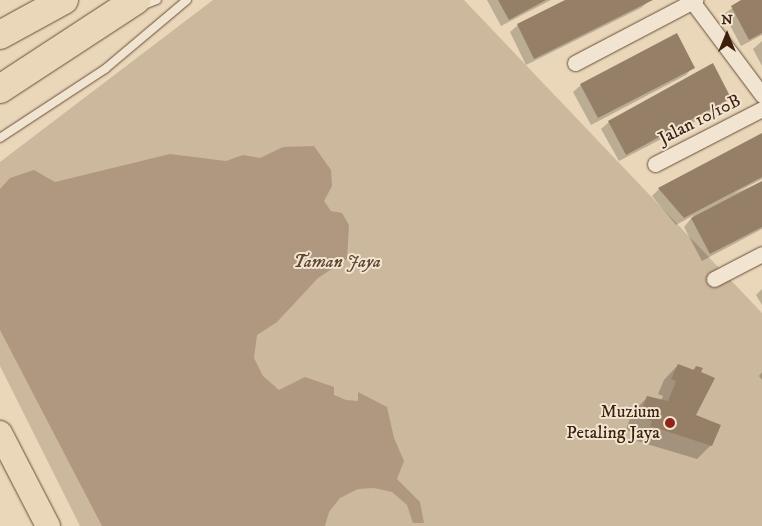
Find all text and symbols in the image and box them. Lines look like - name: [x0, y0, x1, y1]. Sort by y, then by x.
- north arrow: [702, 10, 752, 60]
- text: N: [721, 11, 733, 29]
- street label: Jalan 10/10B: [655, 90, 745, 150]
- park label: Taman Jaya: [293, 251, 381, 273]
- place label: Muzium Petaling Jaya: [566, 402, 660, 444]
- marker: Muzium Petaling Jaya: [664, 417, 676, 429]

